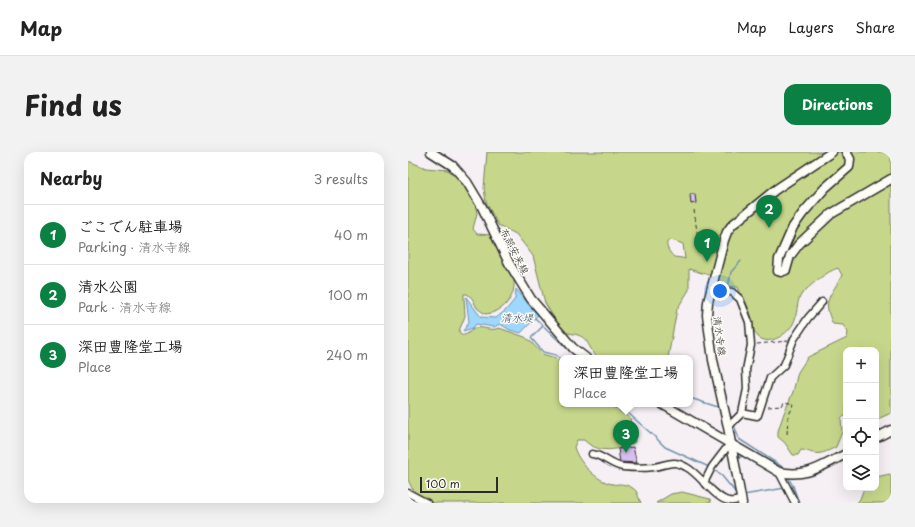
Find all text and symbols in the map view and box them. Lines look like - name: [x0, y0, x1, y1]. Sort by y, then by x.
- text: Map: [20, 14, 62, 42]
- text: Map: [737, 17, 767, 38]
- text: Layers: [789, 17, 834, 38]
- text: Share: [856, 17, 895, 38]
- text: Find us: [24, 83, 122, 126]
- button: Directions: [784, 84, 891, 125]
- text: Nearby: [40, 165, 102, 191]
- text: 3 results: [314, 169, 368, 188]
- pin: 2: [756, 195, 782, 228]
- text: ごこでん駐車場: [78, 214, 183, 237]
- text: 1: [50, 225, 56, 244]
- text: 40 m: [334, 225, 368, 244]
- street label: 布部安来線: [497, 225, 533, 276]
- pin: 1: [694, 229, 720, 262]
- text: Parking · 清水寺線: [78, 237, 190, 256]
- text: 清水公園: [78, 274, 138, 297]
- your location: [710, 281, 730, 301]
- text: 2: [48, 285, 58, 304]
- text: 100 m: [328, 285, 368, 304]
- text: Park · 清水寺線: [78, 297, 171, 316]
- water label: 清水堤: [501, 309, 534, 326]
- street label: 清水寺線: [710, 315, 731, 357]
- text: 深田豊隆堂工場: [78, 334, 183, 357]
- text: 3: [49, 345, 57, 364]
- text: 240 m: [326, 345, 368, 364]
- map controls: [843, 347, 879, 491]
- button: +: [843, 347, 879, 383]
- popup: [559, 355, 693, 407]
- text: Place: [78, 357, 111, 376]
- text: 深田豊隆堂工場: [573, 360, 679, 383]
- text: Place: [573, 383, 607, 402]
- button: −: [843, 383, 879, 419]
- button: locate: [843, 419, 879, 455]
- pin: 3: [613, 420, 639, 453]
- button: layers: [843, 455, 879, 491]
- scale bar: [420, 475, 498, 494]
- text: 100 m: [426, 475, 460, 492]

